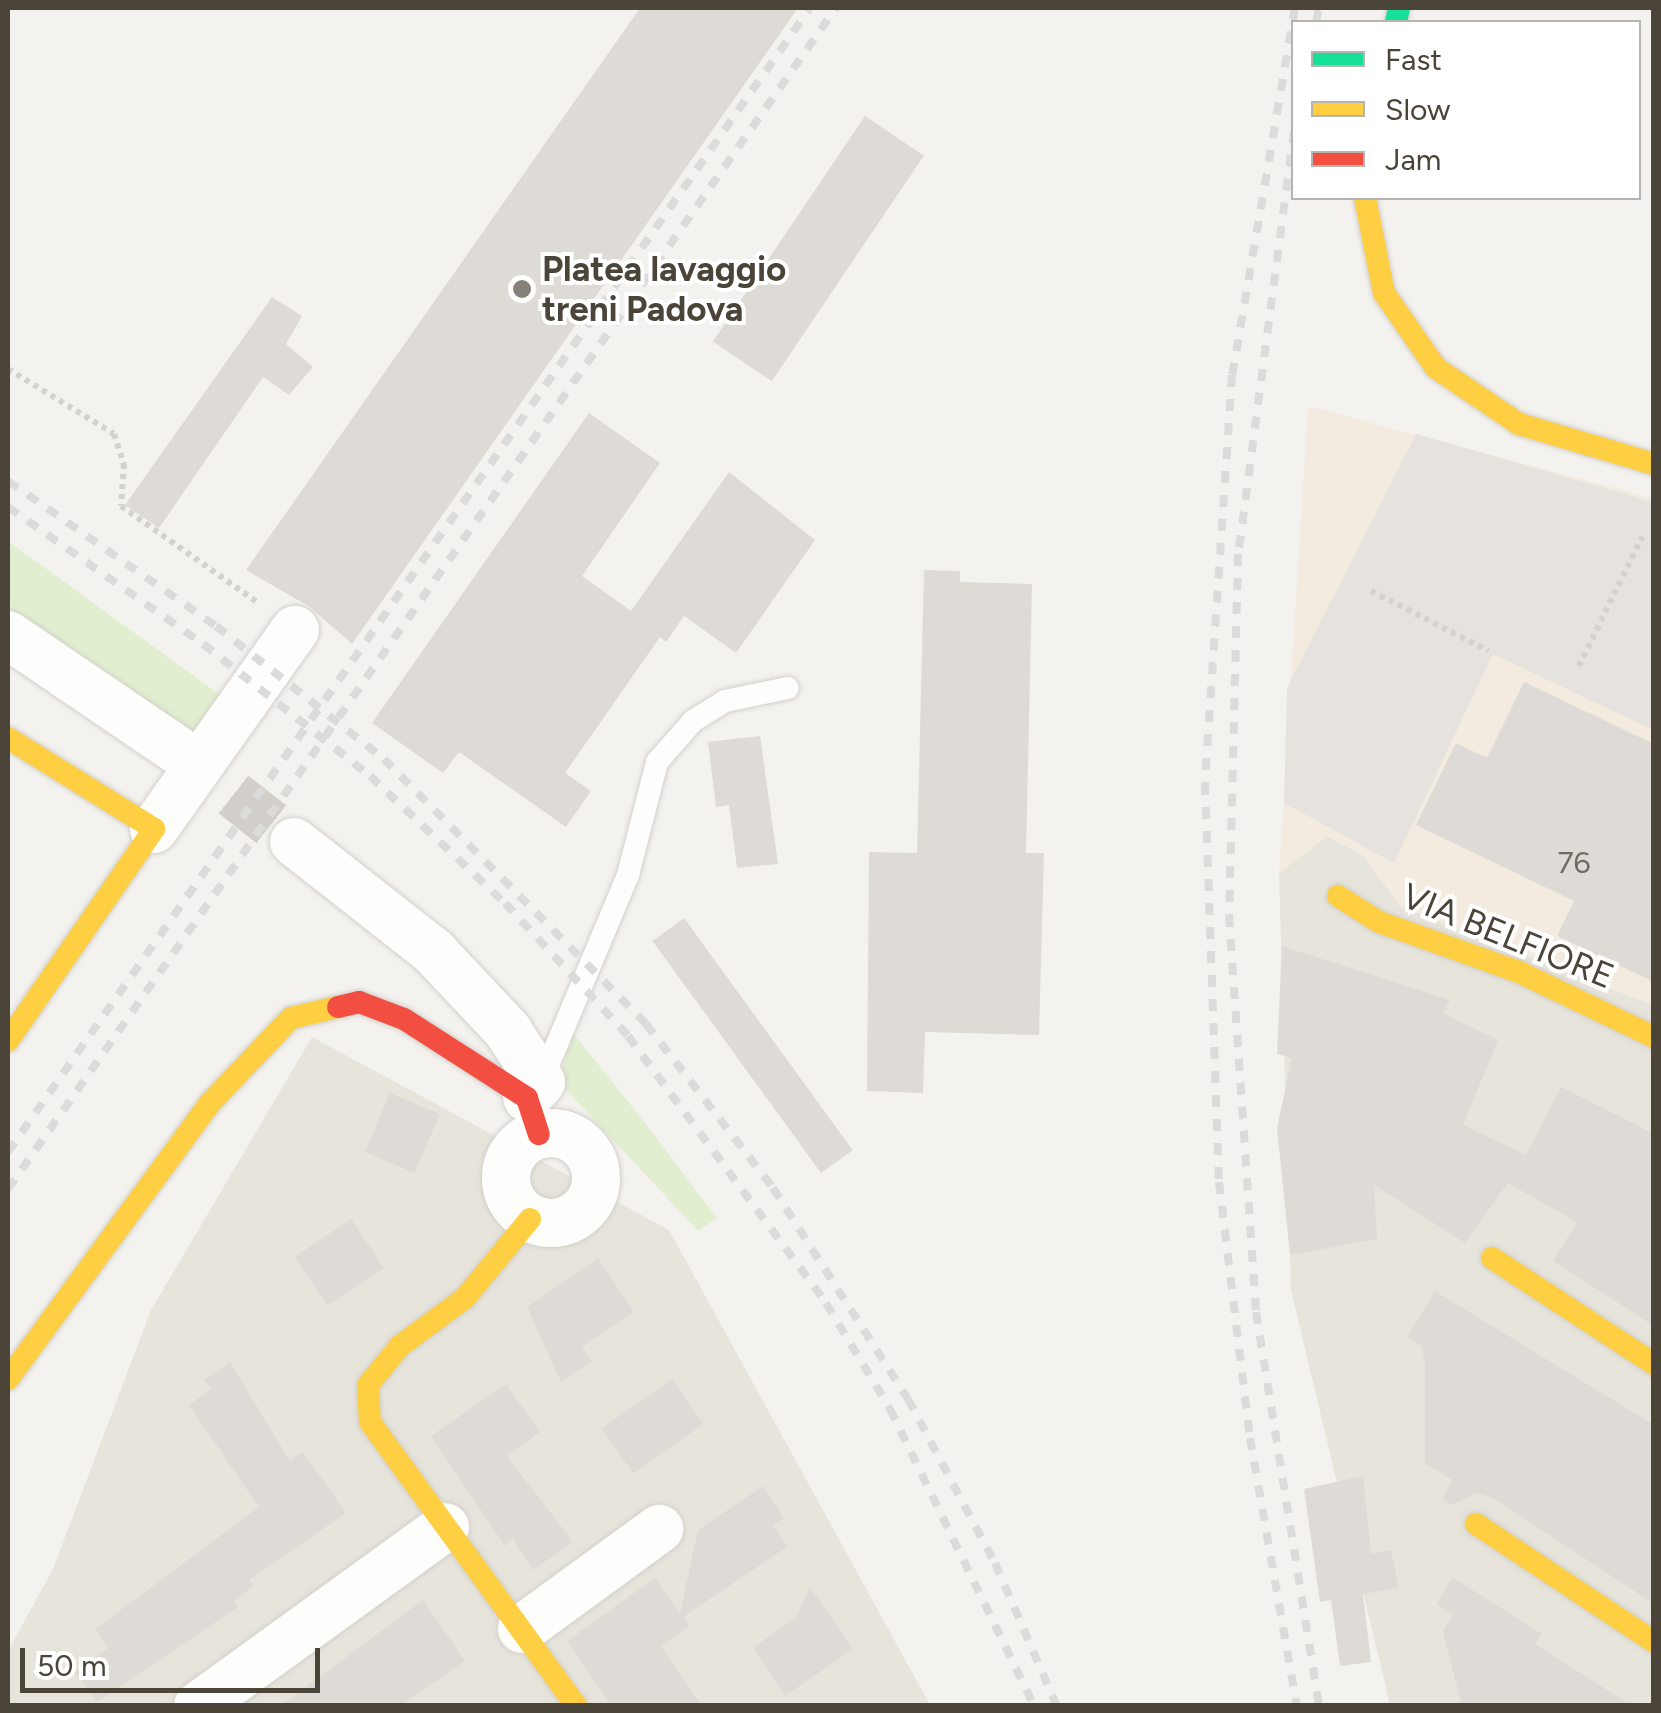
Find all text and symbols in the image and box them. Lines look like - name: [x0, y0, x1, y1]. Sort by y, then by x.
- legend: [1291, 20, 1641, 200]
- text: Fast: [1385, 41, 1442, 78]
- text: Slow: [1385, 91, 1451, 128]
- text: Jam: [1385, 141, 1441, 178]
- place label: Platea lavaggio treni Padova: [542, 248, 786, 330]
- marker: Platea lavaggio treni Padova: [511, 278, 533, 300]
- house number: 76: [1557, 845, 1591, 881]
- street label: VIA BELFIORE: [1396, 874, 1620, 998]
- scale bar: [25, 1628, 325, 1690]
- text: 50 m: [37, 1647, 106, 1684]

